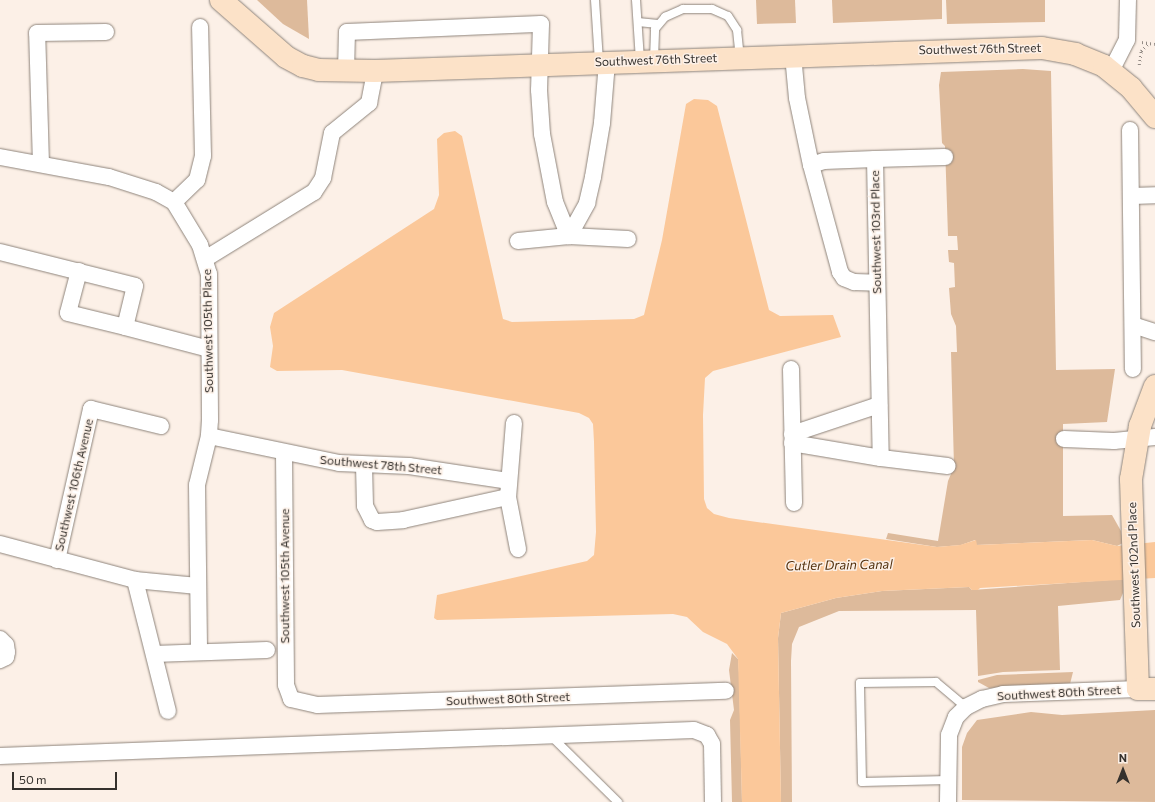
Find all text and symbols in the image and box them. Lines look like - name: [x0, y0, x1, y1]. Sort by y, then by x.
- street label: Southwest 76th Street: [919, 41, 1041, 57]
- street label: Southwest 76th Street: [595, 51, 717, 69]
- street label: Southwest 103rd Place: [868, 170, 884, 294]
- street label: Southwest 105th Place: [200, 269, 216, 393]
- street label: Southwest 106th Avenue: [52, 417, 96, 553]
- street label: Southwest 78th Street: [319, 452, 443, 478]
- street label: Southwest 102nd Place: [1125, 502, 1143, 628]
- street label: Southwest 105th Avenue: [278, 509, 292, 643]
- water label: Cutler Drain Canal: [785, 556, 893, 574]
- street label: Southwest 80th Street: [997, 683, 1121, 703]
- street label: Southwest 80th Street: [446, 690, 570, 708]
- north arrow: [1103, 750, 1143, 790]
- text: N: [1119, 751, 1127, 764]
- scale bar: [14, 764, 119, 790]
- text: 50 m: [19, 772, 47, 786]

